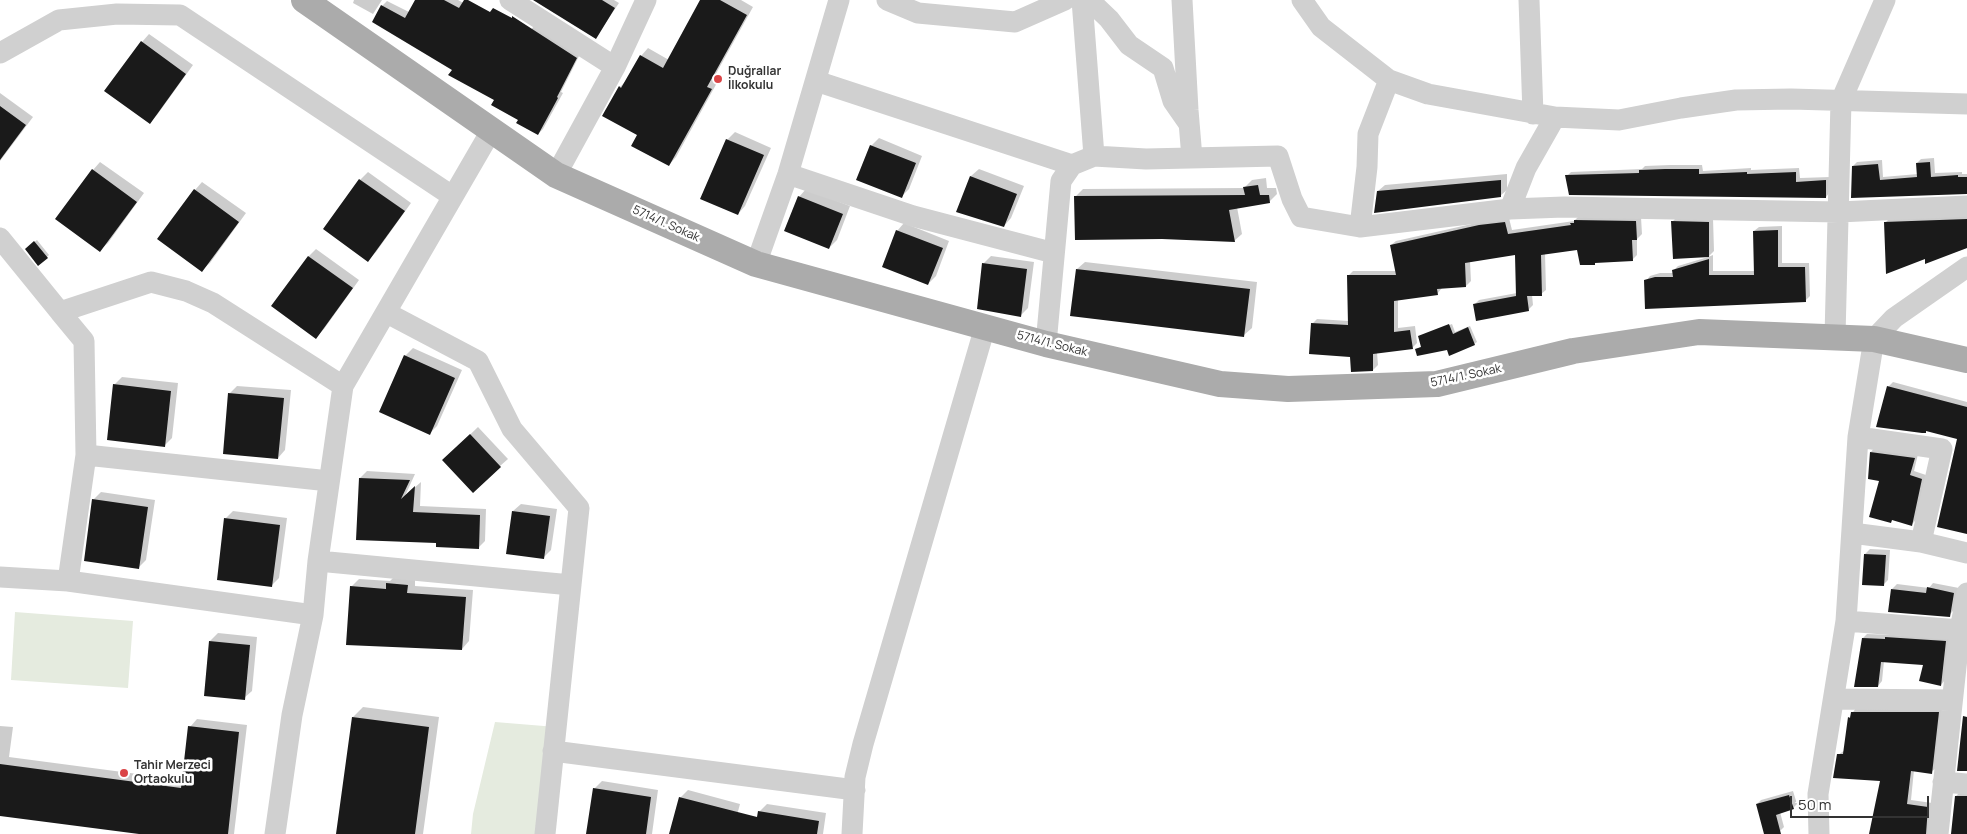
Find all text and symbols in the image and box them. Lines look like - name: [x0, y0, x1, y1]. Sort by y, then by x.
- place label: Duğrallar İlkokulu: [728, 65, 781, 93]
- marker: Duğrallar İlkokulu: [712, 73, 724, 85]
- street label: 5714/1. Sokak: [630, 203, 702, 245]
- street label: 5714/1. Sokak: [1015, 328, 1089, 360]
- street label: 5714/1. Sokak: [1429, 361, 1503, 391]
- place label: Tahir Merzeci Ortaokulu: [134, 759, 211, 787]
- marker: Tahir Merzeci Ortaokulu: [118, 767, 130, 779]
- scale bar: [1792, 786, 1931, 818]
- text: 50 m: [1798, 794, 1832, 815]

